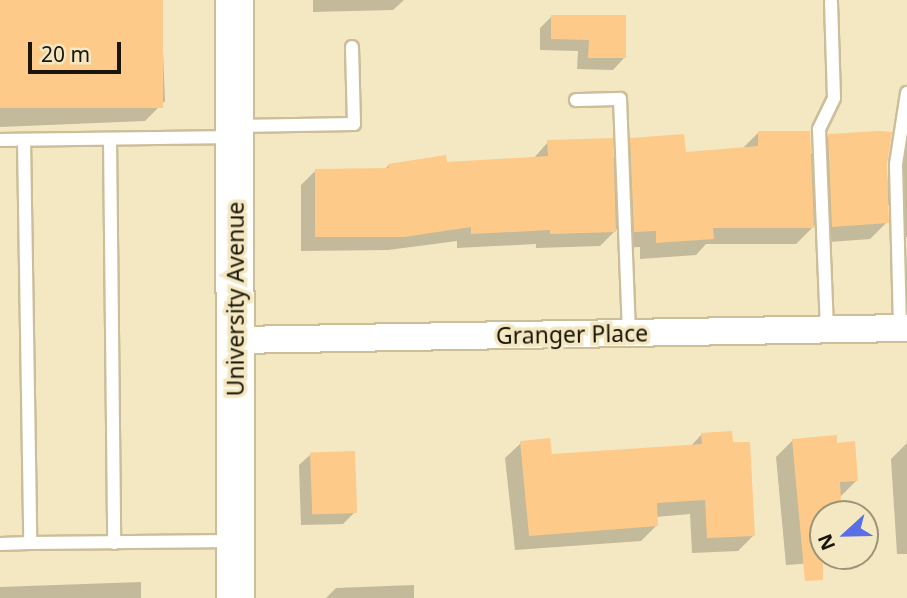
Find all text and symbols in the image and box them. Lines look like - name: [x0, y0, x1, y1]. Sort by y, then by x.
- scale bar: [32, 28, 124, 72]
- text: 20 m: [41, 40, 90, 68]
- street label: University Avenue: [221, 202, 249, 396]
- street label: Granger Place: [496, 319, 648, 349]
- north arrow: [809, 500, 879, 570]
- text: N: [811, 530, 841, 554]

